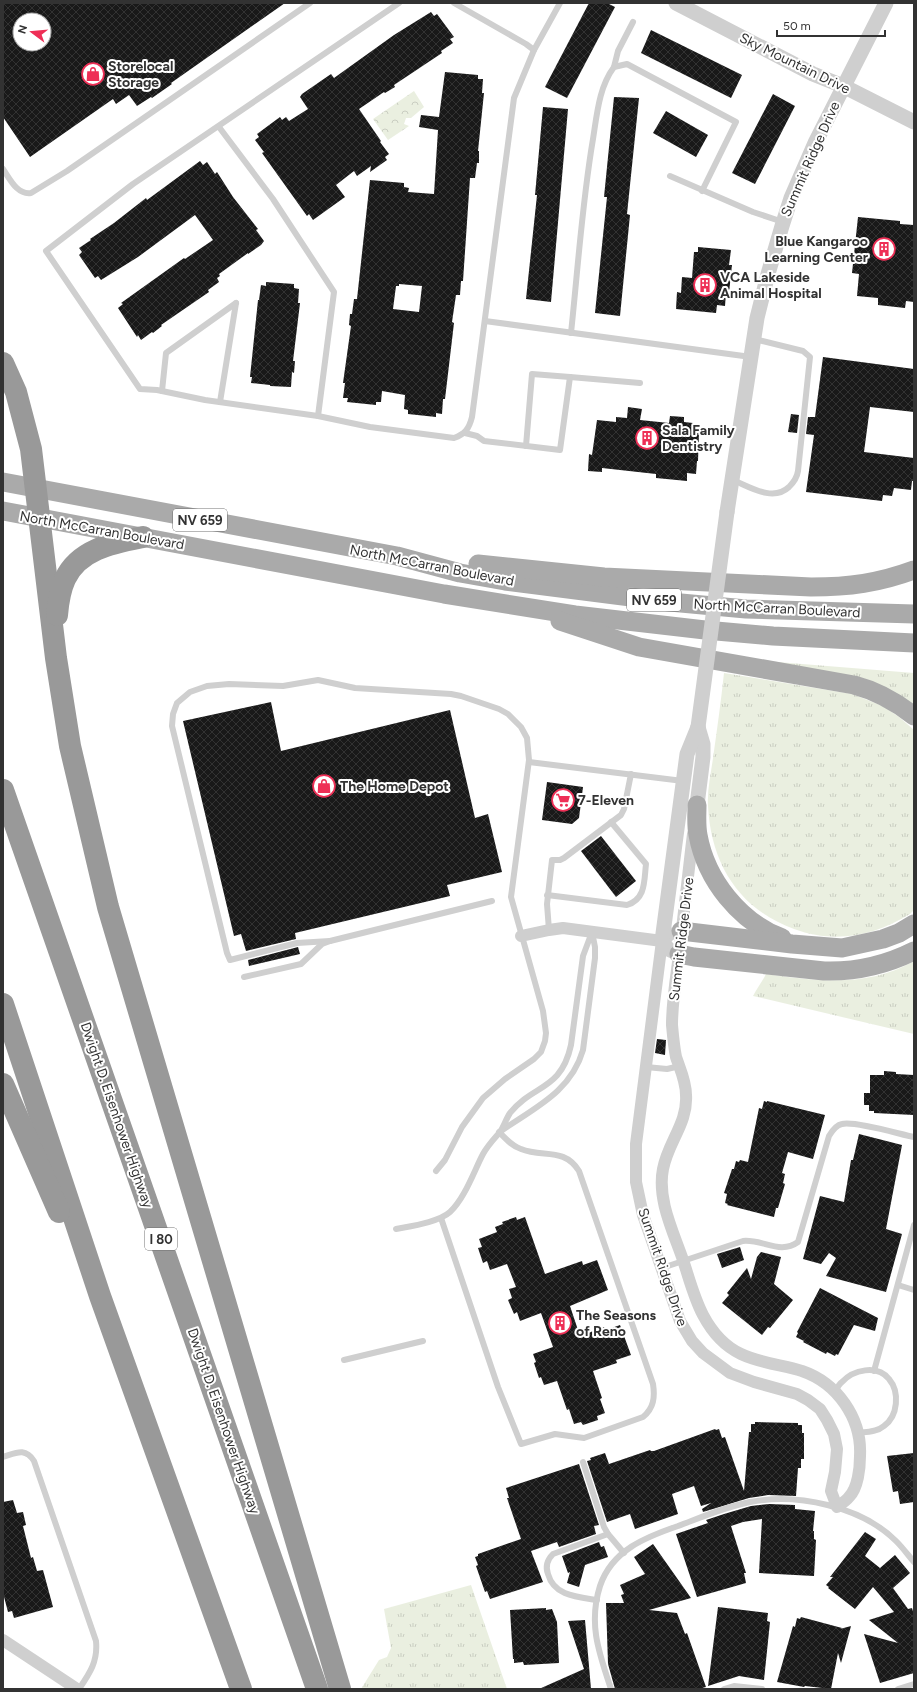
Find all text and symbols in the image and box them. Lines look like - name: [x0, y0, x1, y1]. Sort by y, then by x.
- north arrow: [12, 12, 52, 52]
- scale bar: [777, 12, 885, 38]
- text: 50 m: [783, 19, 811, 33]
- text: N: [15, 23, 30, 35]
- street label: Sky Mountain Drive: [737, 29, 853, 98]
- place label: Storelocal Storage: [108, 58, 173, 91]
- shop icon: Storelocal Storage: [80, 61, 106, 87]
- street label: Summit Ridge Drive: [777, 99, 844, 219]
- place label: Blue Kangaroo Learning Center: [764, 233, 869, 266]
- building icon: Blue Kangaroo Learning Center: [871, 236, 897, 262]
- place label: VCA Lakeside Animal Hospital: [720, 269, 822, 302]
- building icon: VCA Lakeside Animal Hospital: [692, 272, 718, 298]
- place label: Sala Family Dentistry: [662, 422, 736, 455]
- building icon: Sala Family Dentistry: [634, 425, 660, 451]
- street label: North McCarran Boulevard: [18, 508, 186, 553]
- road number: NV 659: [173, 509, 227, 531]
- street label: North McCarran Boulevard: [348, 541, 515, 590]
- road number: NV 659: [627, 589, 681, 611]
- street label: North McCarran Boulevard: [693, 596, 861, 621]
- shop icon: The Home Depot: [311, 773, 337, 799]
- place label: The Home Depot: [340, 778, 449, 795]
- supermarket icon: 7-Eleven: [550, 787, 576, 813]
- place label: 7-Eleven: [578, 792, 634, 809]
- street label: Summit Ridge Drive: [665, 876, 698, 1002]
- street label: Dwight D. Eisenhower Highway: [77, 1020, 157, 1211]
- street label: Summit Ridge Drive: [634, 1206, 691, 1329]
- road number: I 80: [145, 1228, 177, 1250]
- place label: The Seasons of Reno: [576, 1307, 657, 1340]
- building icon: The Seasons of Reno: [547, 1310, 573, 1336]
- street label: Dwight D. Eisenhower Highway: [184, 1326, 264, 1517]

